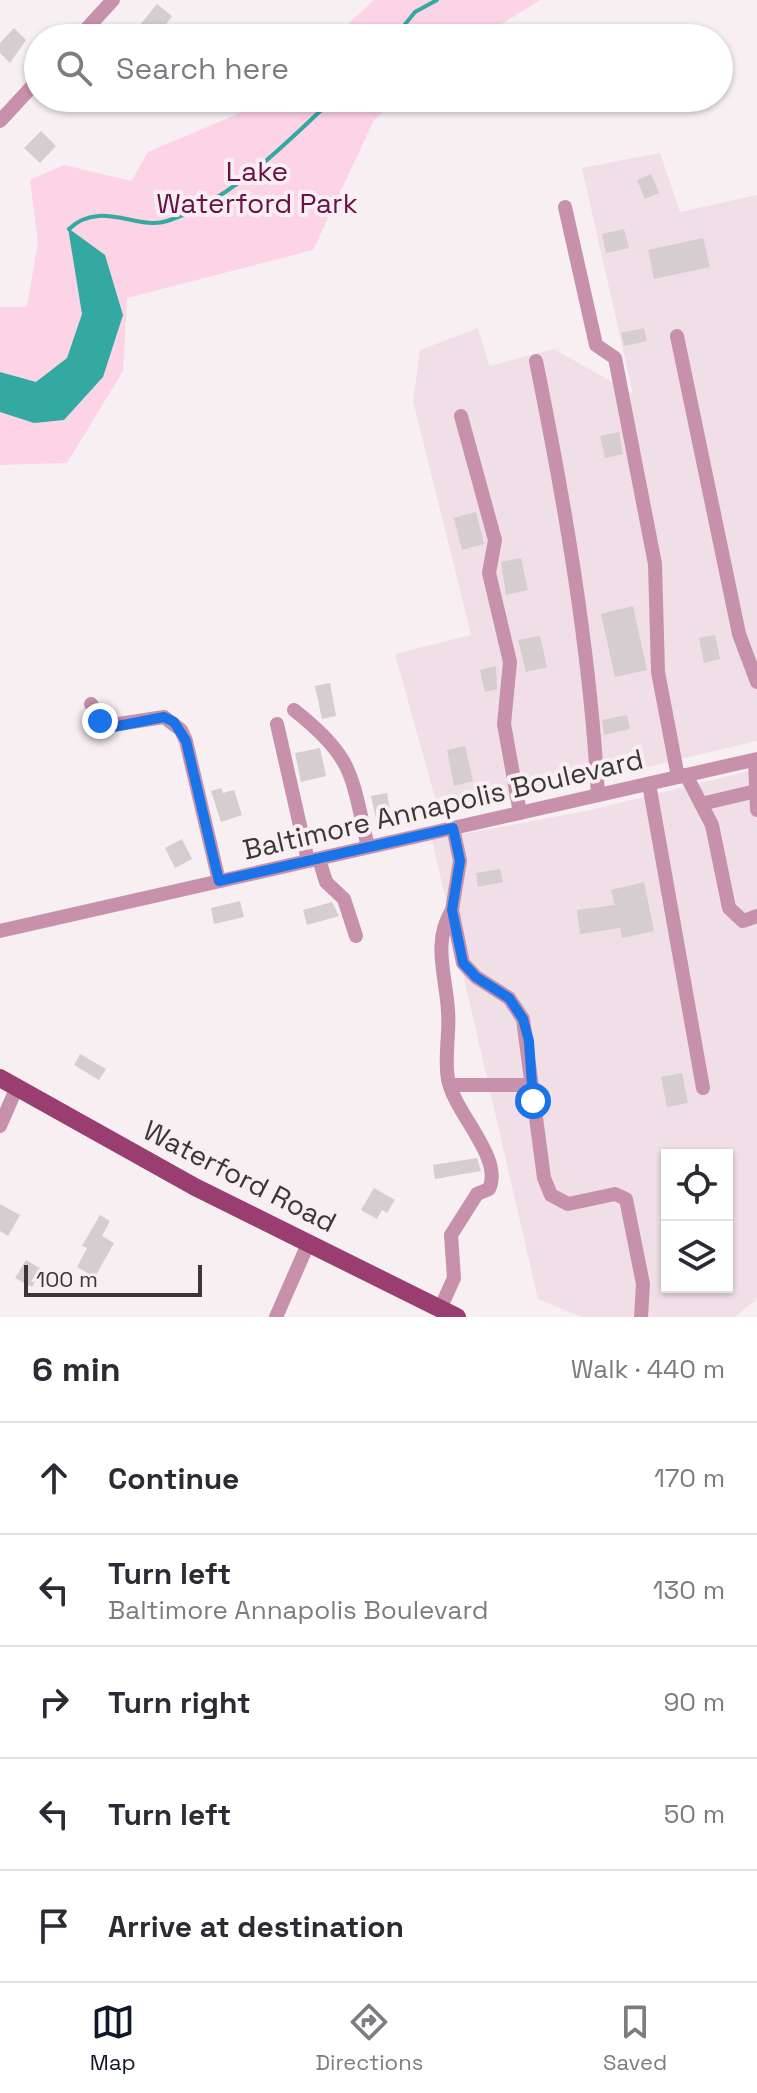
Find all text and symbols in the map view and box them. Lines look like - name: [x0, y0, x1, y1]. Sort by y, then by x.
- search box: [24, 24, 733, 112]
- icon: search: [52, 46, 96, 90]
- text: Search here: [116, 49, 289, 88]
- park label: Lake Waterford Park: [156, 153, 358, 221]
- route end: [82, 703, 118, 739]
- street label: Baltimore Annapolis Boulevard: [239, 740, 647, 868]
- route start: [515, 1083, 551, 1119]
- street label: Waterford Road: [137, 1112, 343, 1240]
- map controls: [661, 1149, 733, 1293]
- button: locate: [661, 1149, 733, 1221]
- button: layers: [661, 1221, 733, 1293]
- scale bar: [24, 1261, 202, 1297]
- text: 100 m: [36, 1265, 98, 1293]
- text: 6 min: [32, 1348, 121, 1391]
- text: Walk · 440 m: [571, 1352, 725, 1386]
- icon: ahead: [32, 1456, 76, 1500]
- text: Continue: [108, 1459, 239, 1498]
- text: 170 m: [654, 1461, 725, 1495]
- text: Turn left: [108, 1554, 231, 1593]
- icon: left: [32, 1568, 76, 1612]
- text: 130 m: [653, 1573, 725, 1607]
- text: Baltimore Annapolis Boulevard: [108, 1593, 489, 1627]
- icon: right: [32, 1680, 76, 1724]
- text: Turn right: [108, 1683, 251, 1722]
- text: 90 m: [663, 1685, 725, 1719]
- icon: left: [32, 1792, 76, 1836]
- text: Turn left: [108, 1795, 231, 1834]
- text: 50 m: [664, 1797, 725, 1831]
- icon: arrive: [32, 1904, 76, 1948]
- text: Arrive at destination: [108, 1907, 404, 1946]
- tab: Map: [90, 2000, 136, 2076]
- tab: Directions: [315, 2000, 423, 2076]
- tab: Saved: [603, 2000, 667, 2076]

